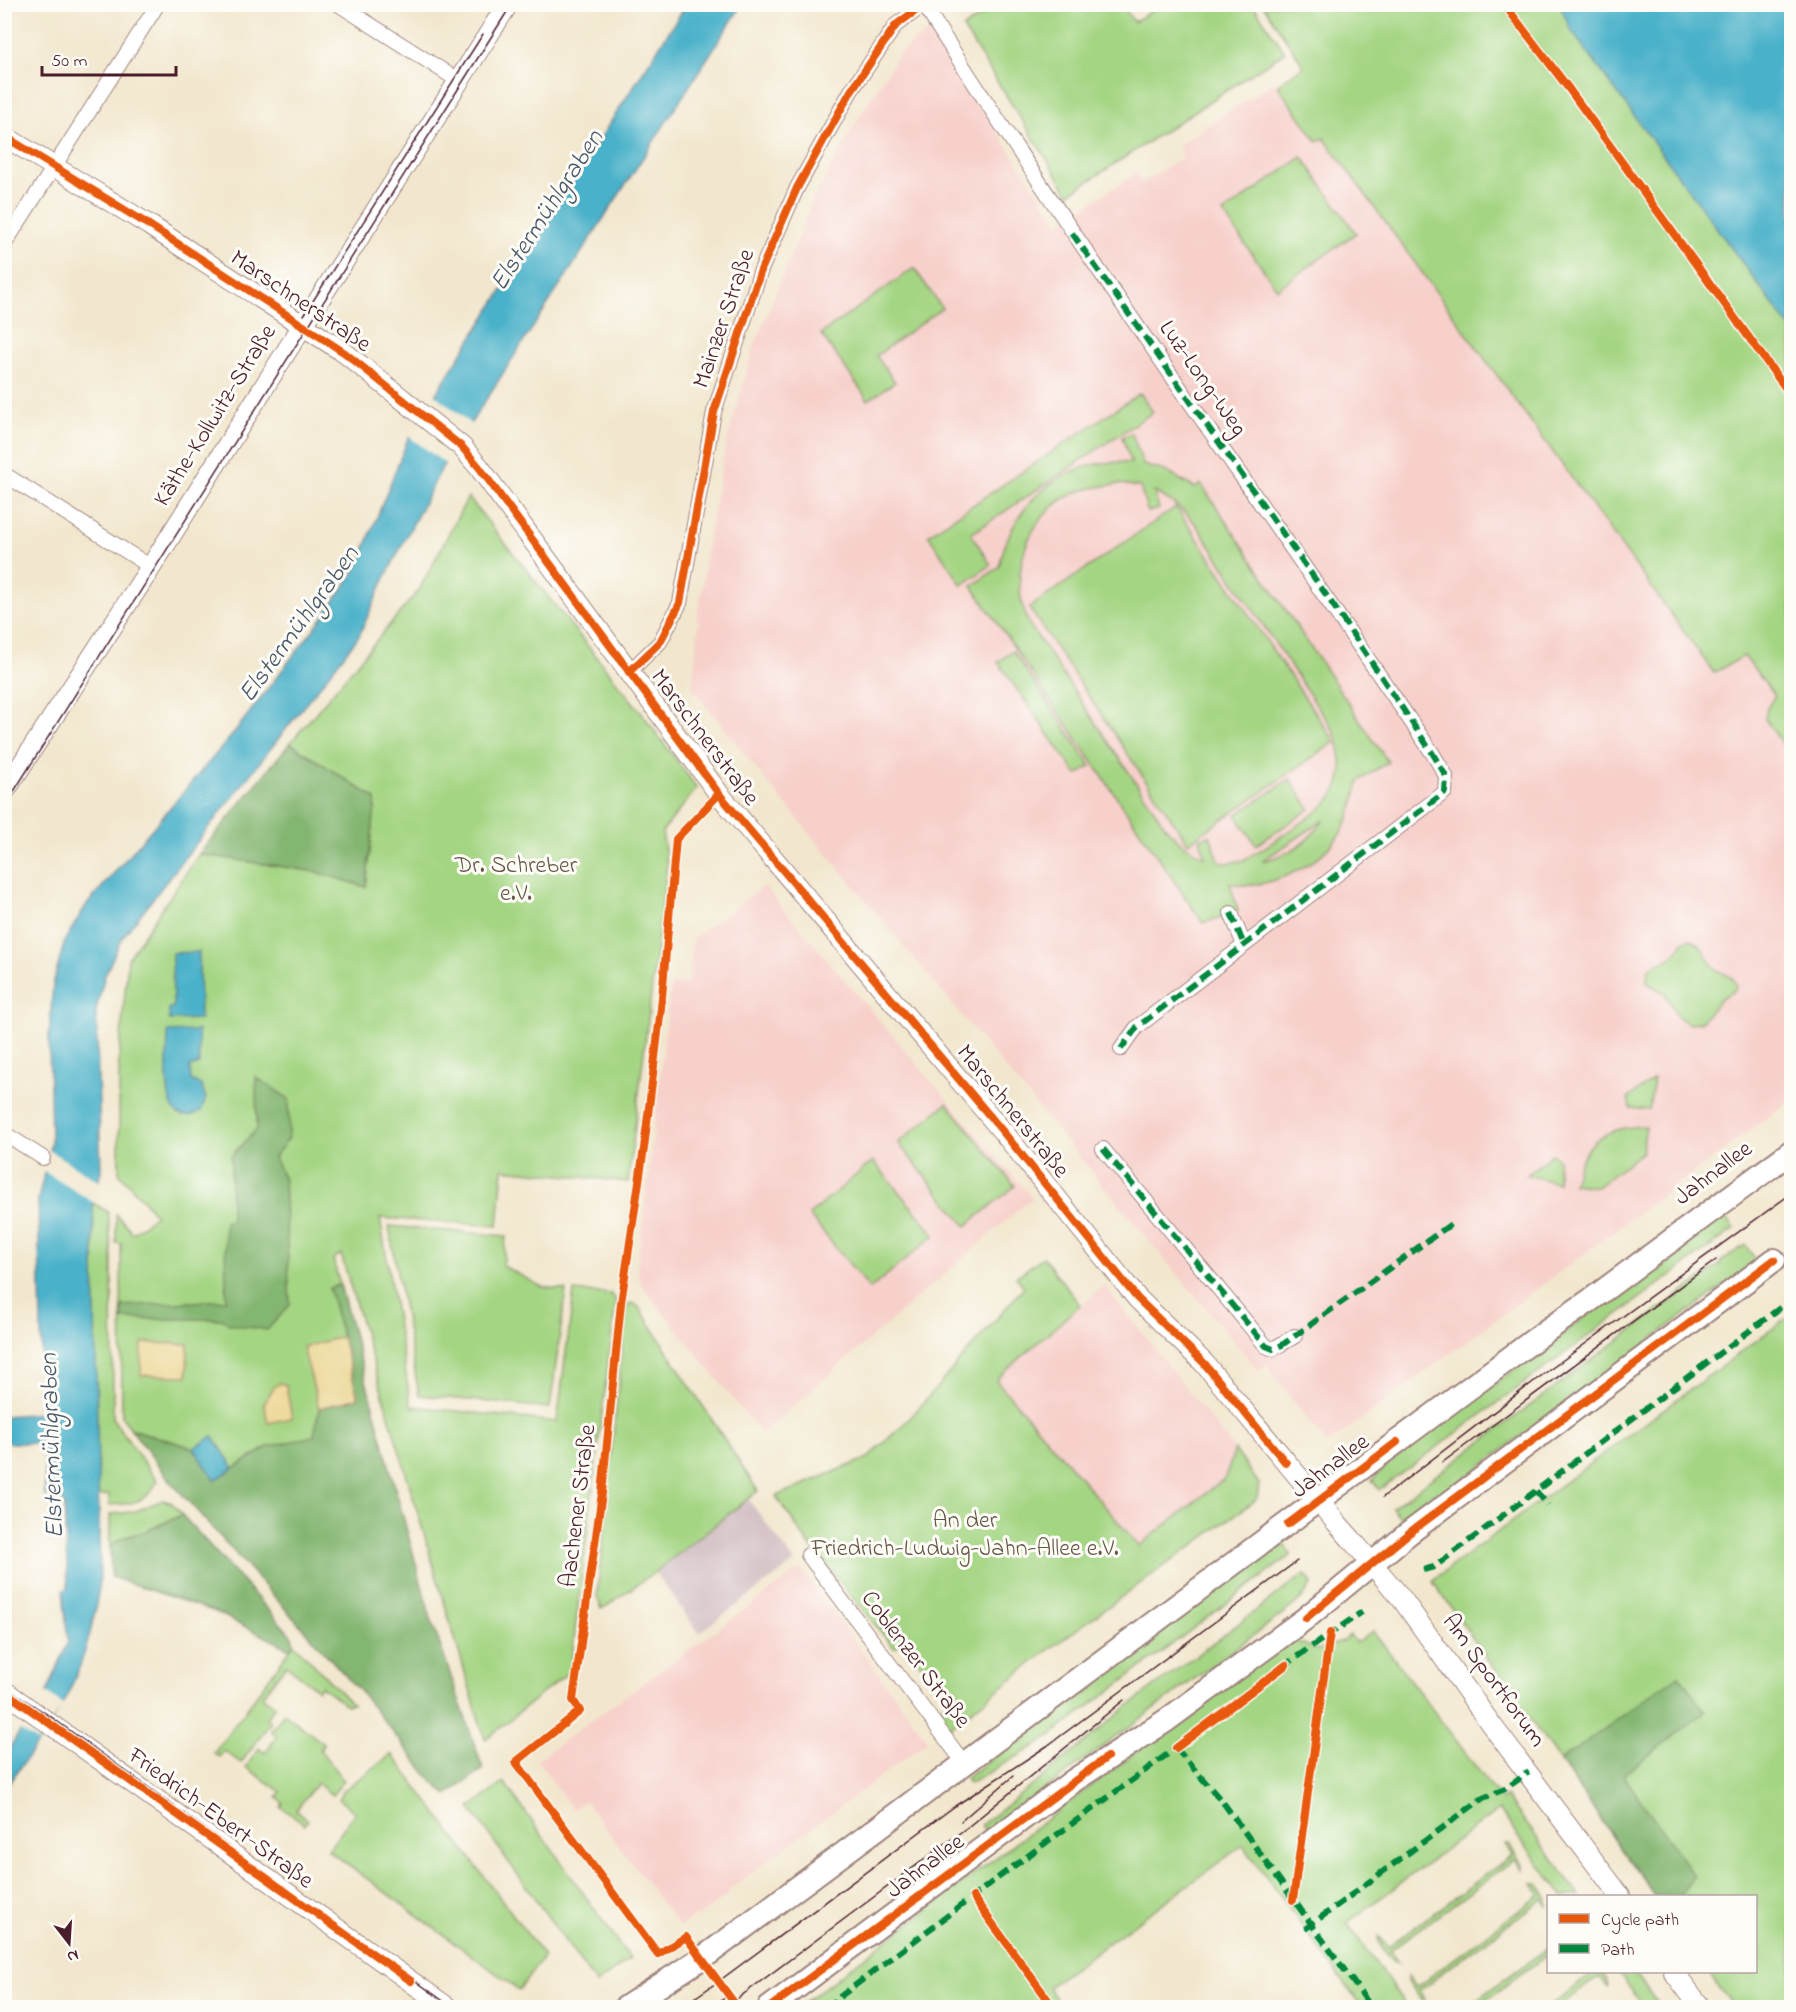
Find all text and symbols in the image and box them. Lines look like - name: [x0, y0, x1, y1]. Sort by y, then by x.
- scale bar: [42, 39, 176, 77]
- text: 50 m: [51, 49, 88, 75]
- water label: Elstermühlgraben: [482, 122, 615, 299]
- street label: Marschnerstraße: [223, 242, 378, 362]
- street label: Mainzer Straße: [685, 244, 765, 393]
- street label: Luz-Long-Weg: [1149, 314, 1255, 444]
- street label: Käthe-Kollwitz-Straße: [146, 318, 286, 514]
- water label: Elstermühlgraben: [230, 538, 371, 711]
- street label: Marschnerstraße: [641, 662, 767, 814]
- park label: Dr. Schreber e.V.: [454, 849, 578, 912]
- street label: Marschnerstraße: [947, 1038, 1077, 1187]
- street label: Jahnallee: [1667, 1133, 1761, 1215]
- water label: Elstermühlgraben: [31, 1351, 75, 1539]
- street label: Aachener Straße: [552, 1422, 606, 1589]
- street label: Jahnallee: [1284, 1426, 1378, 1508]
- park label: An der Friedrich-Ludwig-Jahn-Allee e.V.: [810, 1504, 1119, 1567]
- street label: Coblenzer Straße: [851, 1584, 979, 1737]
- street label: Am Sportforum: [1432, 1607, 1554, 1755]
- street label: Friedrich-Ebert-Straße: [119, 1739, 320, 1899]
- street label: Jahnallee: [879, 1826, 973, 1908]
- legend: [1547, 1895, 1757, 1973]
- text: Cycle path: [1601, 1908, 1679, 1934]
- north arrow: [39, 1913, 99, 1973]
- text: Path: [1601, 1938, 1635, 1964]
- text: N: [64, 1942, 81, 1969]

